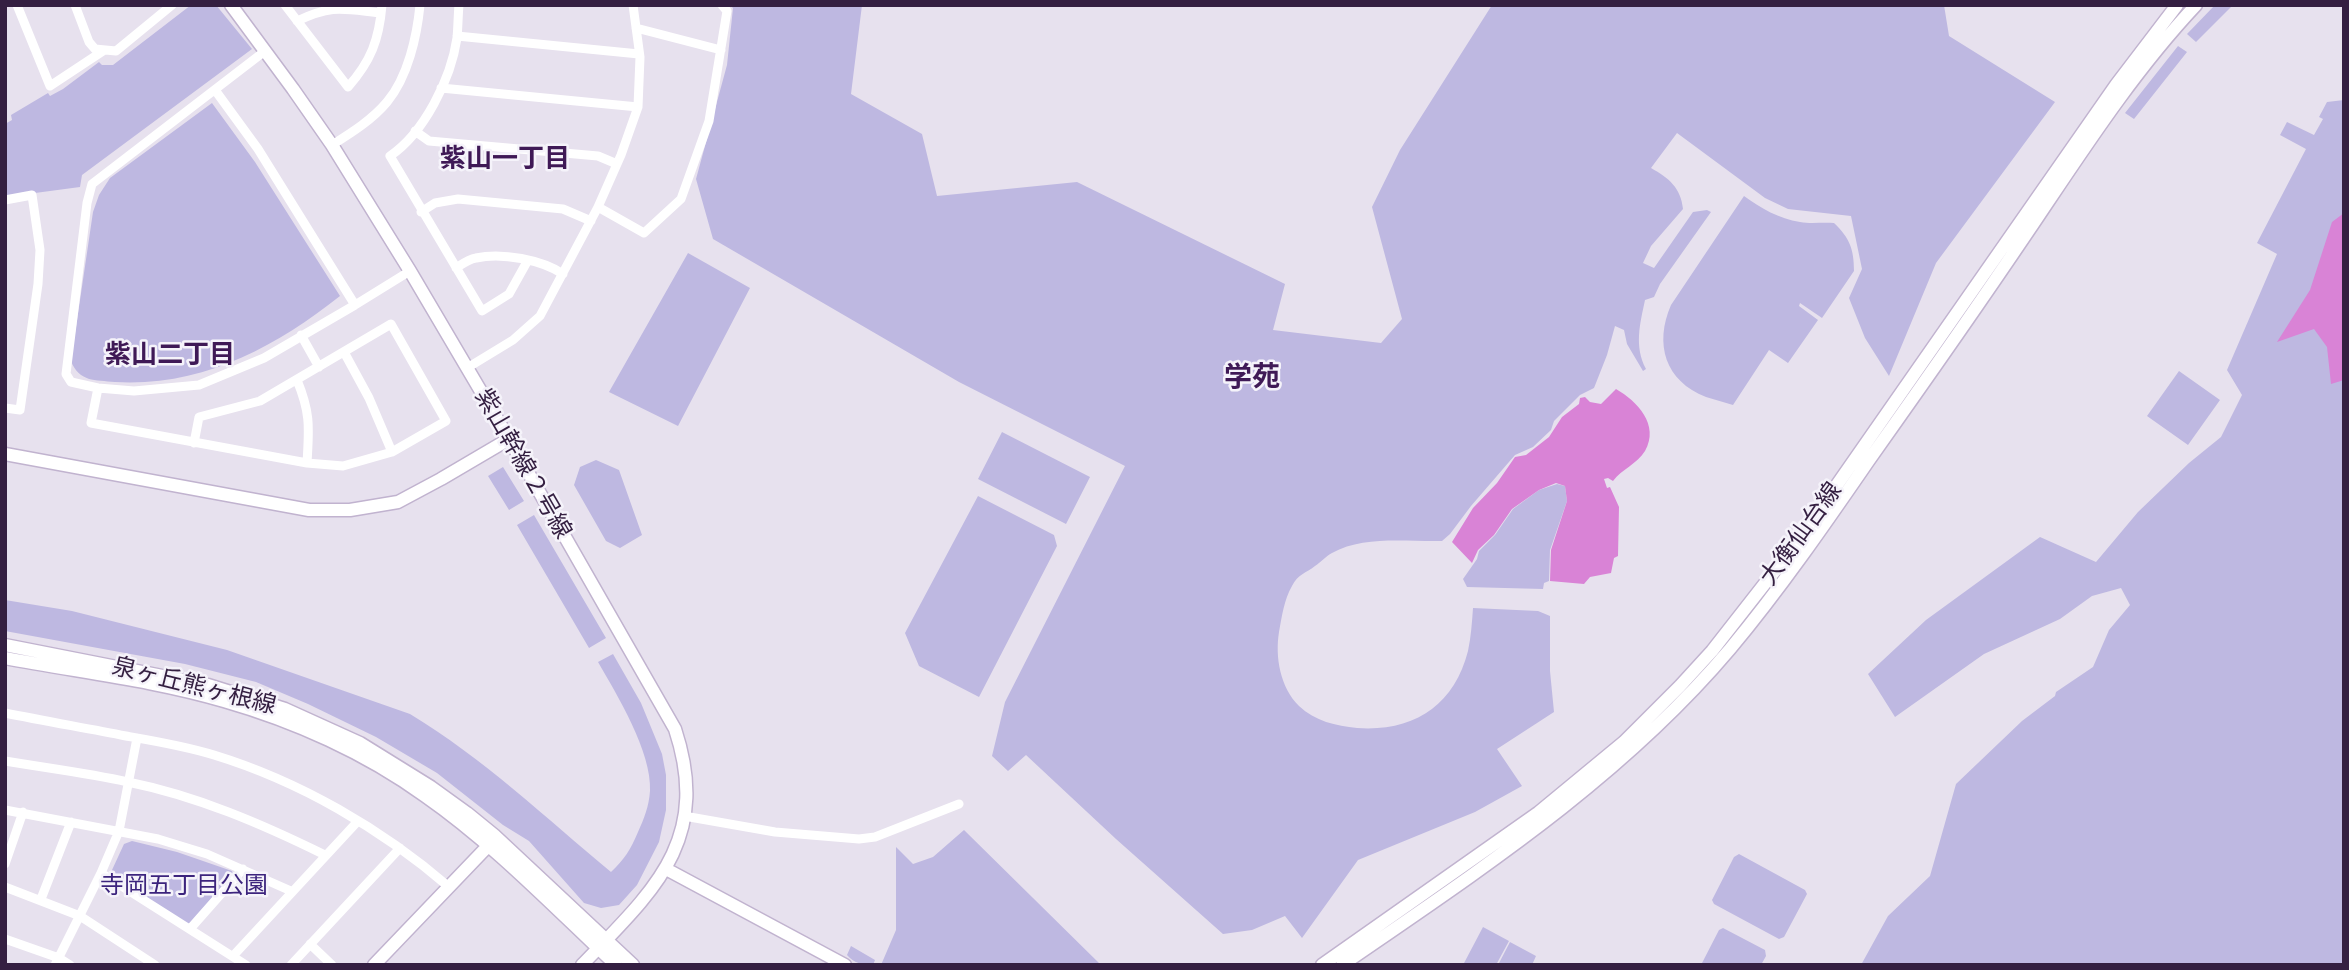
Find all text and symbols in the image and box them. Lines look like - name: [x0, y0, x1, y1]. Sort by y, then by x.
- district label: 紫山一丁目: [440, 143, 570, 175]
- district label: 紫山二丁目: [105, 339, 235, 371]
- district label: 学苑: [1224, 361, 1280, 395]
- street label: 紫山幹線２号線: [469, 384, 577, 544]
- street label: 大衡仙台線: [1754, 477, 1848, 591]
- street label: 泉ヶ丘熊ヶ根線: [109, 652, 279, 720]
- park label: 寺岡五丁目公園: [100, 872, 268, 900]

